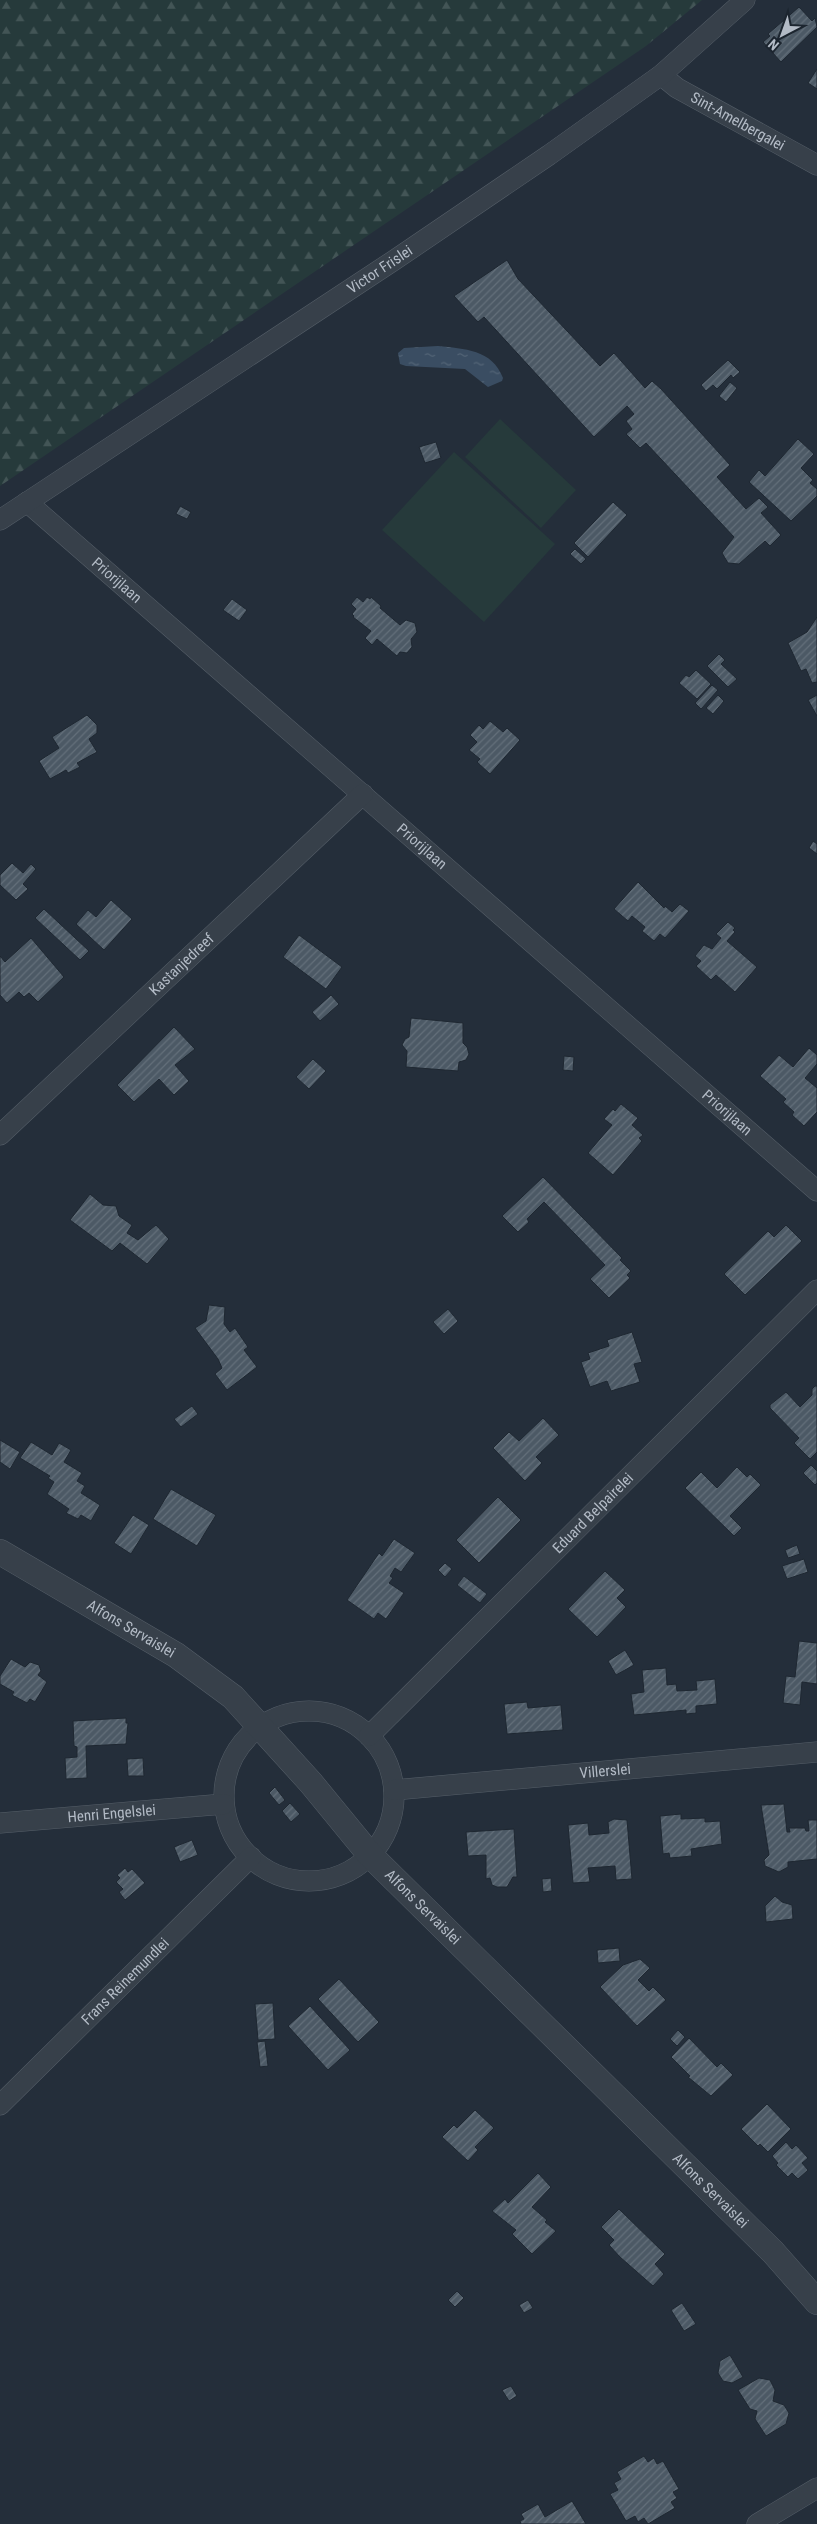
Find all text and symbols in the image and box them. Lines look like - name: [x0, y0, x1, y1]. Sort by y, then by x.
- north arrow: [757, 10, 807, 60]
- text: N: [765, 36, 782, 54]
- street label: Sint-Amelbergalei: [688, 88, 788, 155]
- street label: Victor Frislei: [344, 241, 416, 298]
- street label: Priorijlaan: [88, 554, 145, 607]
- street label: Priorijlaan: [393, 820, 451, 873]
- street label: Kastanjedreef: [145, 930, 218, 999]
- street label: Priorijlaan: [698, 1086, 756, 1139]
- street label: Eduard Belpairelei: [549, 1469, 637, 1557]
- street label: Alfons Servaislei: [84, 1596, 179, 1662]
- street label: Villerslei: [579, 1760, 631, 1782]
- street label: Henri Engelslei: [67, 1801, 156, 1826]
- street label: Alfons Servaislei: [381, 1866, 464, 1948]
- street label: Frans Reinemundlei: [78, 1934, 173, 2028]
- street label: Alfons Servaislei: [669, 2149, 752, 2232]

